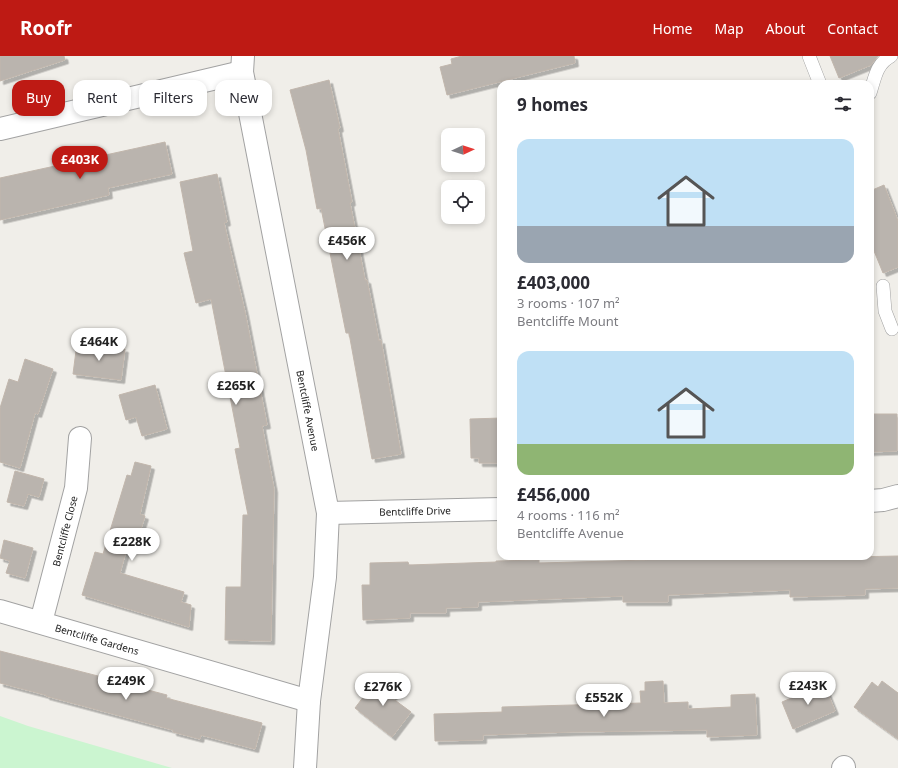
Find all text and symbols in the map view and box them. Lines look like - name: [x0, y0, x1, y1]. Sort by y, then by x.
- text: Roofr: [20, 15, 72, 41]
- text: Home: [653, 19, 692, 38]
- text: Map: [714, 19, 744, 38]
- text: About: [766, 19, 805, 38]
- text: Contact: [827, 19, 878, 38]
- chip: Buy: [12, 80, 65, 116]
- chip: Rent: [73, 80, 131, 116]
- chip: Filters: [139, 80, 207, 116]
- chip: New: [215, 80, 272, 116]
- text: 9 homes: [517, 93, 588, 116]
- icon: filters: [832, 93, 854, 115]
- north arrow: [441, 128, 485, 172]
- map controls: [441, 128, 485, 224]
- pin: £403K: [52, 146, 108, 180]
- text: £403K: [61, 150, 99, 168]
- icon: home: [650, 165, 722, 237]
- button: locate: [441, 180, 485, 224]
- pin: £456K: [319, 227, 375, 261]
- text: £456K: [328, 231, 366, 249]
- text: £403,000: [517, 271, 590, 294]
- text: 3 rooms · 107 m²: [517, 294, 620, 312]
- text: Bentcliffe Mount: [517, 312, 619, 330]
- pin: £464K: [71, 328, 127, 362]
- text: £464K: [80, 332, 118, 350]
- street label: Bentcliffe Avenue: [293, 369, 323, 453]
- pin: £265K: [208, 372, 264, 406]
- text: £265K: [217, 376, 255, 394]
- icon: home: [650, 377, 722, 449]
- text: £456,000: [517, 483, 590, 506]
- street label: Bentcliffe Close: [49, 494, 81, 568]
- street label: Bentcliffe Drive: [379, 503, 451, 519]
- text: 4 rooms · 116 m²: [517, 506, 620, 524]
- text: Bentcliffe Avenue: [517, 524, 624, 542]
- pin: £228K: [104, 528, 160, 562]
- text: £228K: [113, 532, 151, 550]
- street label: Bentcliffe Gardens: [53, 620, 141, 658]
- pin: £249K: [98, 667, 154, 701]
- text: £249K: [107, 671, 145, 689]
- pin: £243K: [780, 672, 836, 706]
- pin: £276K: [355, 673, 411, 707]
- text: £243K: [789, 676, 827, 694]
- text: £276K: [364, 677, 402, 695]
- pin: £552K: [576, 684, 632, 718]
- text: £552K: [585, 688, 623, 706]

